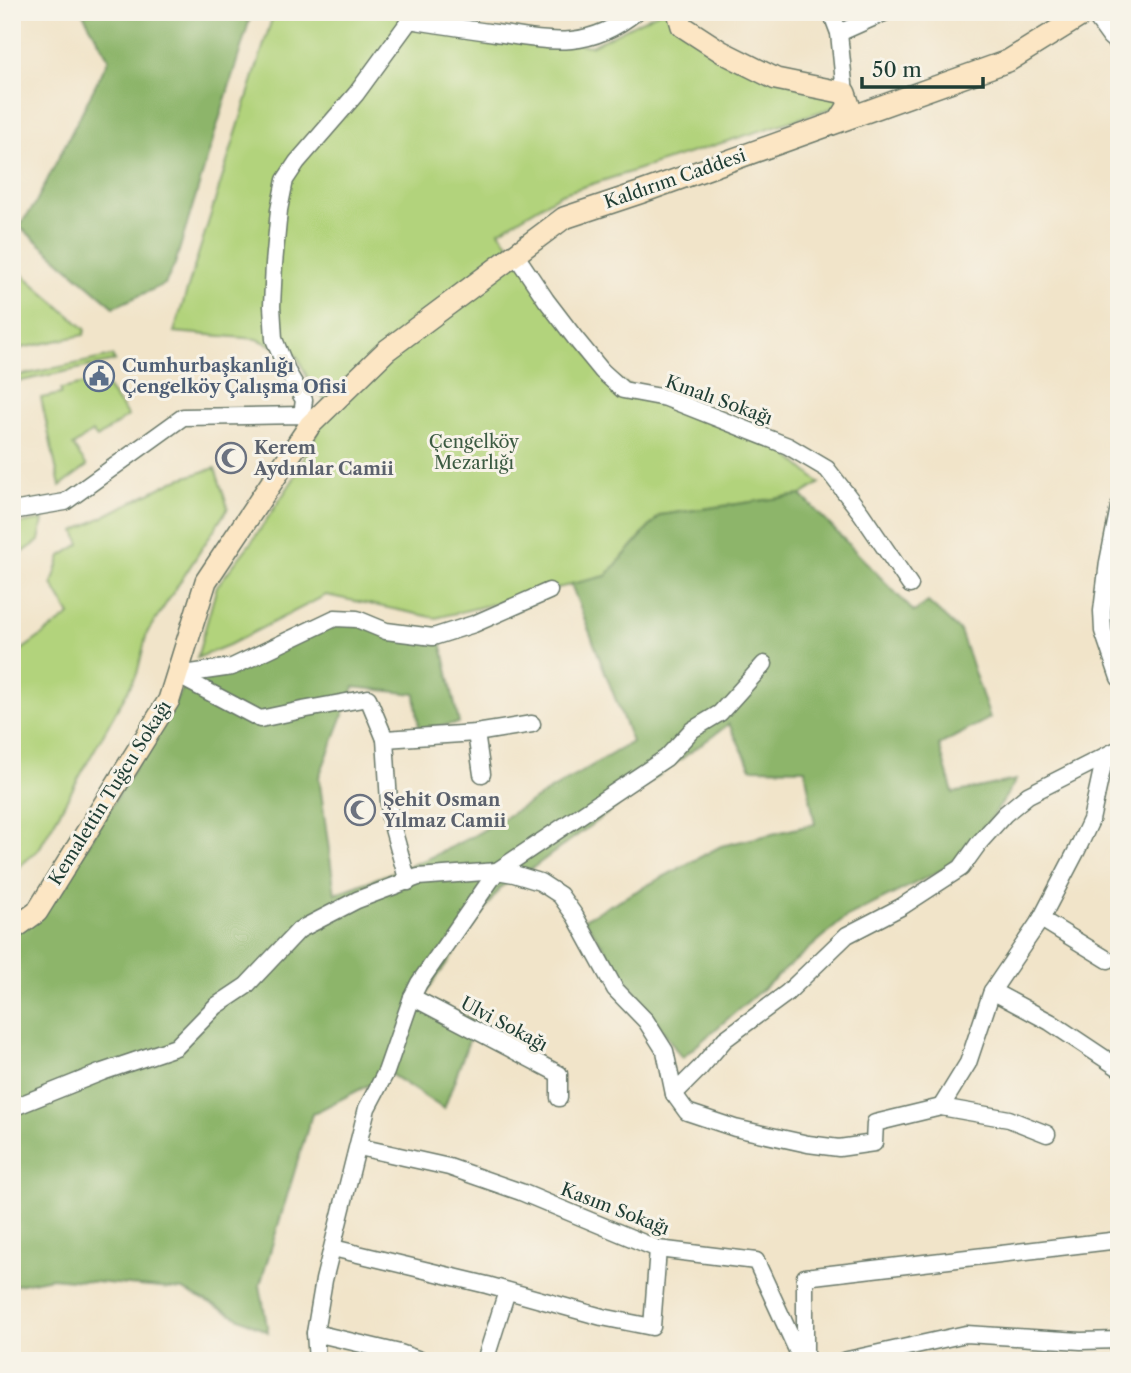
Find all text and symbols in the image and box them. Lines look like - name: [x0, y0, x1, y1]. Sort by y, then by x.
- scale bar: [862, 46, 982, 90]
- text: 50 m: [872, 57, 922, 82]
- street label: Kaldırım Caddesi: [601, 144, 749, 214]
- place label: Cumhurbaşkanlığı Çengelköy Çalışma Ofisi: [122, 355, 347, 398]
- public building icon: Cumhurbaşkanlığı Çengelköy Çalışma Ofisi: [82, 359, 116, 393]
- street label: Kınalı Sokağı: [663, 371, 776, 430]
- park label: Çengelköy Mezarlığı: [429, 431, 520, 474]
- place label: Kerem Aydınlar Camii: [253, 437, 394, 480]
- mosque icon: Kerem Aydınlar Camii: [214, 441, 248, 475]
- street label: Kemalettin Tuğcu Sokağı: [44, 696, 176, 889]
- place label: Şehit Osman Yılmaz Camii: [382, 789, 507, 832]
- mosque icon: Şehit Osman Yılmaz Camii: [343, 793, 377, 827]
- street label: Ulvi Sokağı: [457, 992, 552, 1056]
- street label: Kasım Sokağı: [558, 1178, 673, 1240]

